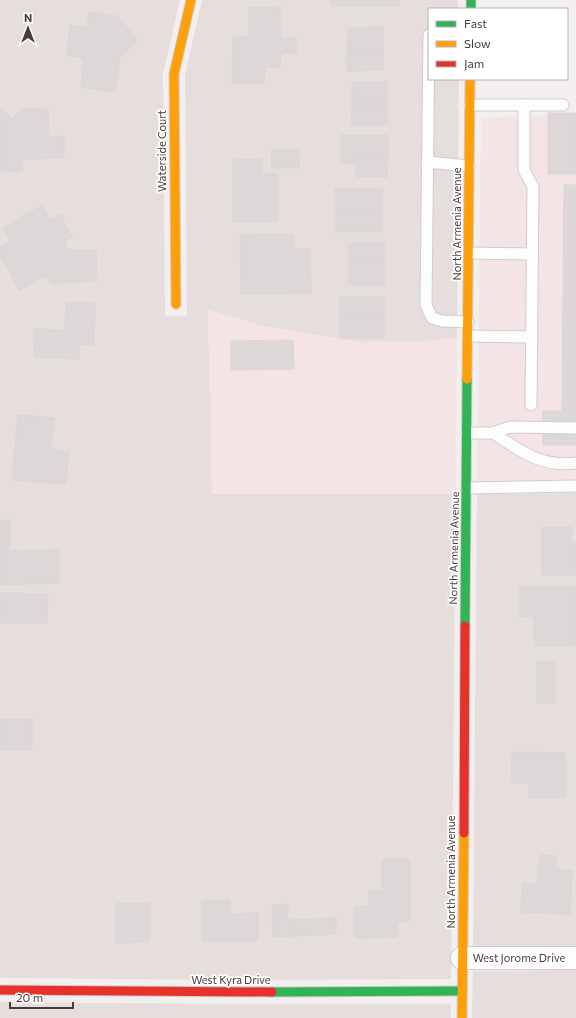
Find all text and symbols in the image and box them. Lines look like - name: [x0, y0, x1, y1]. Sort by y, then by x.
- north arrow: [8, 8, 48, 48]
- legend: [428, 8, 568, 80]
- text: N: [24, 11, 32, 24]
- text: Fast: [464, 16, 487, 30]
- text: Slow: [464, 36, 491, 50]
- text: Jam: [464, 56, 484, 71]
- street label: Waterside Court: [155, 109, 168, 192]
- street label: North Armenia Avenue: [450, 167, 463, 281]
- street label: North Armenia Avenue: [446, 491, 461, 605]
- street label: North Armenia Avenue: [444, 815, 457, 929]
- street label: West Jorome Drive: [473, 951, 565, 965]
- street label: West Kyra Drive: [191, 973, 271, 986]
- scale bar: [10, 984, 73, 1010]
- text: 20 m: [16, 990, 43, 1004]

